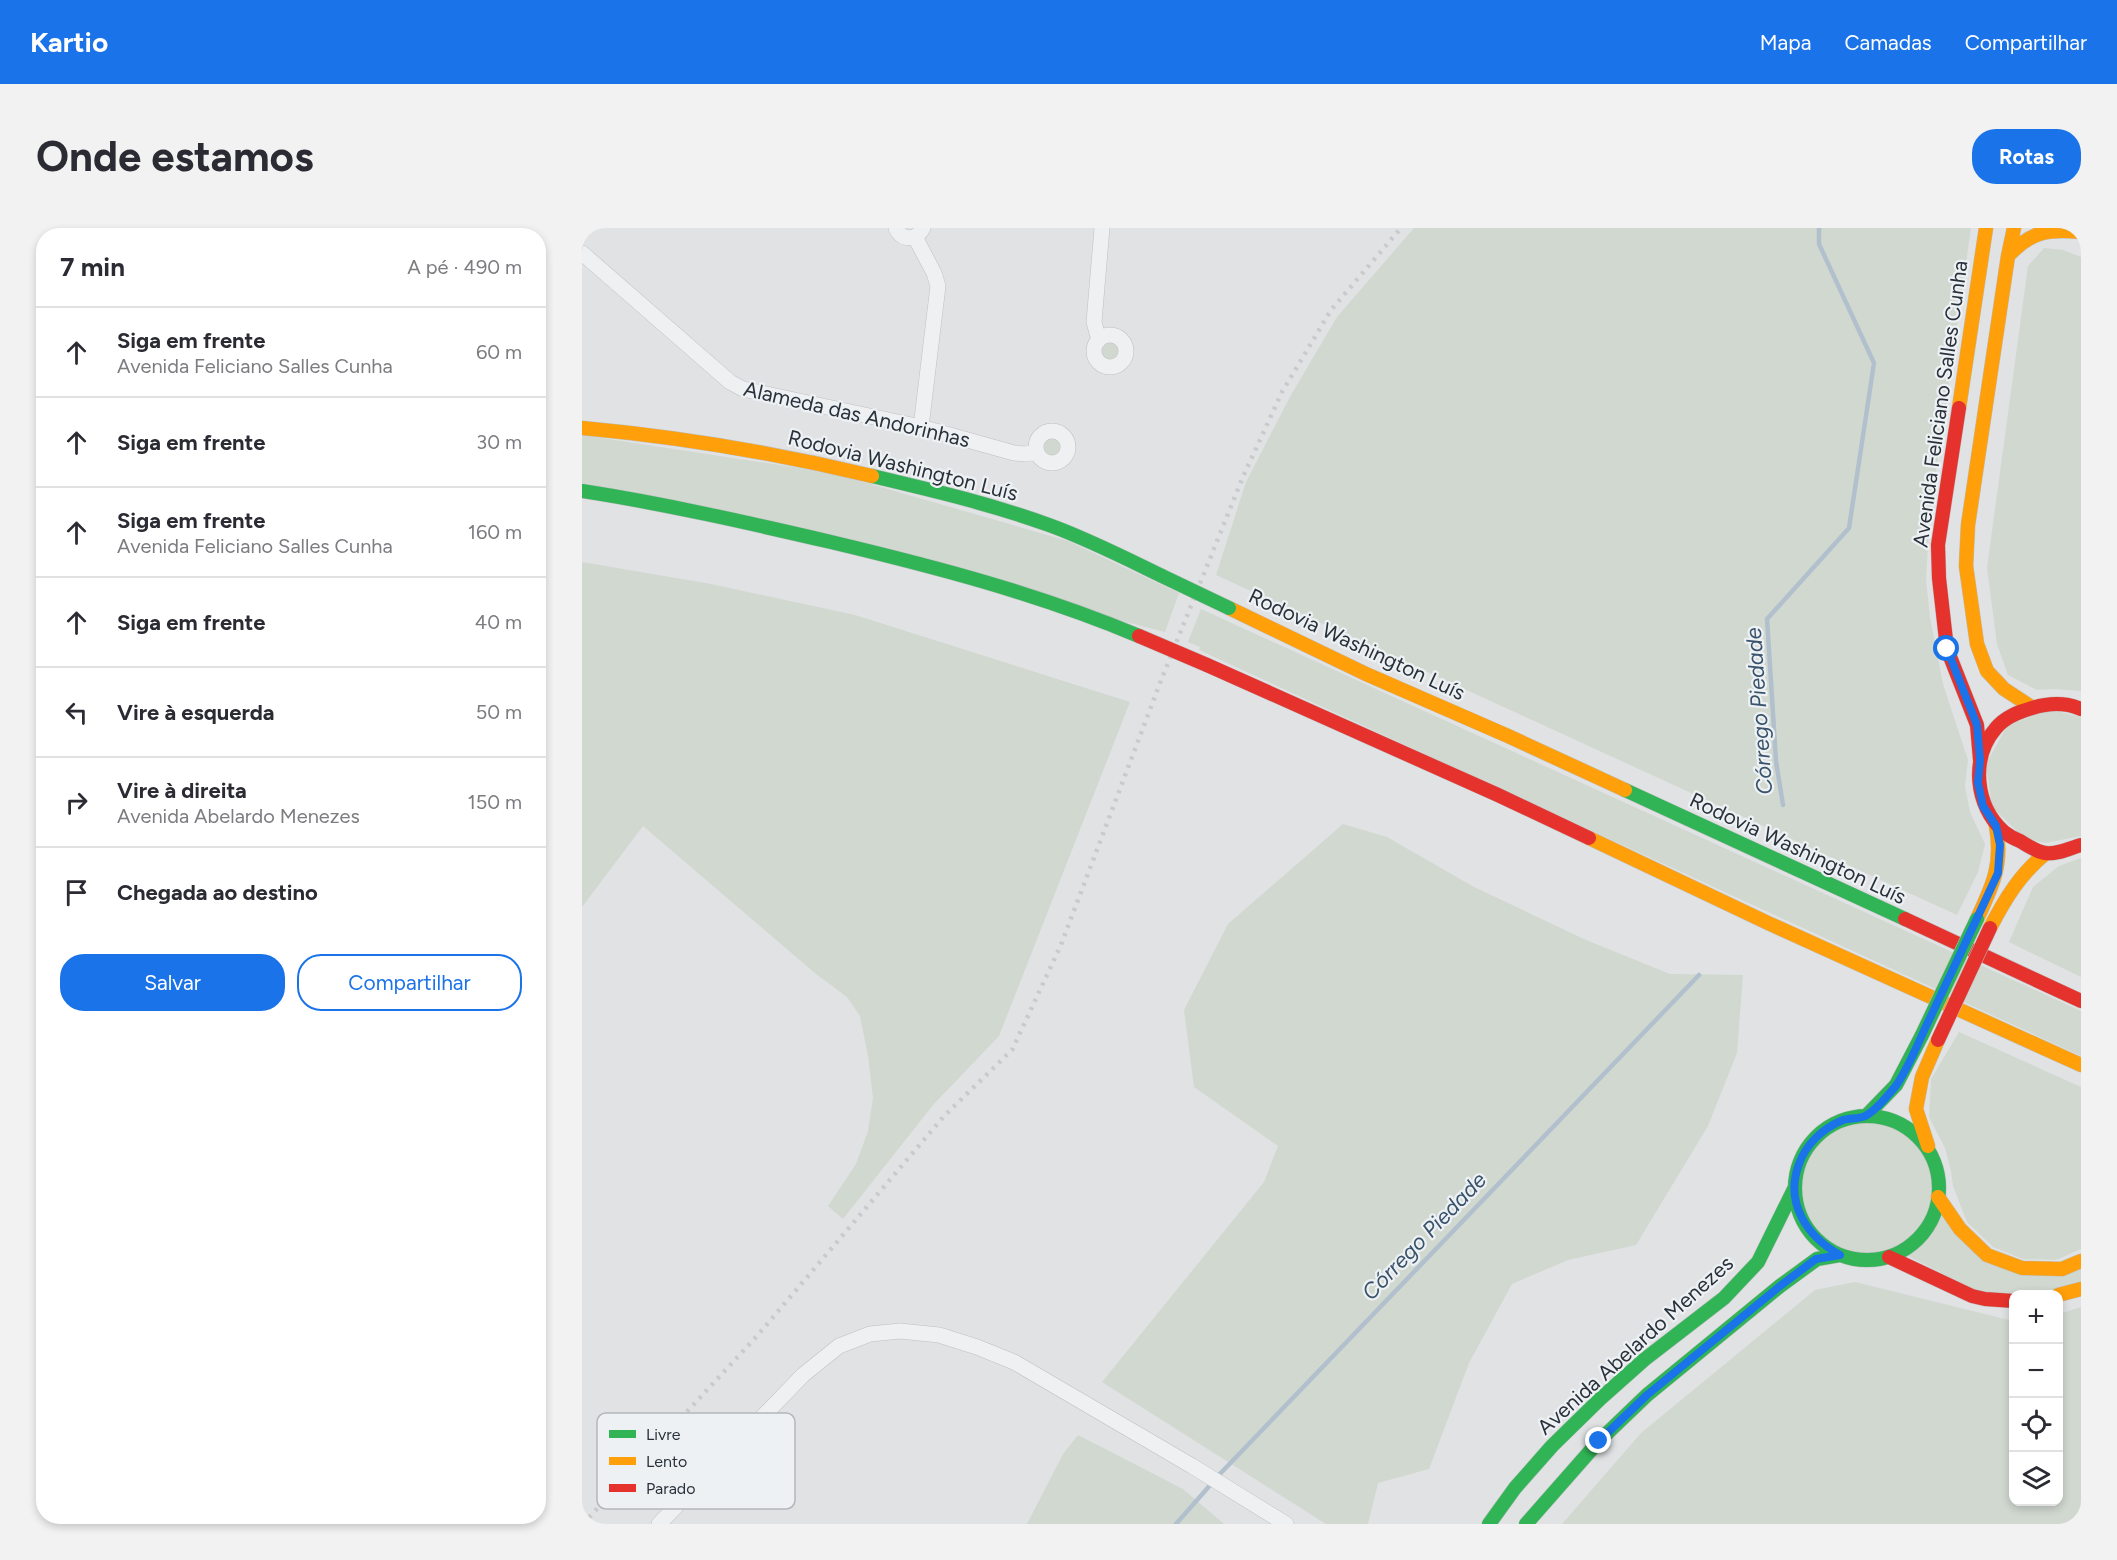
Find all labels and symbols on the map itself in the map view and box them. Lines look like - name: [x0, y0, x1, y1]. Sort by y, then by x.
- street label: Avenida Feliciano Salles Cunha: [1907, 259, 1973, 549]
- street label: Alameda das Andorinhas: [741, 376, 973, 452]
- street label: Rodovia Washington Luís: [786, 424, 1020, 506]
- street label: Rodovia Washington Luís: [1245, 583, 1469, 705]
- water label: Córrego Piedade: [1740, 627, 1778, 795]
- route start: [1933, 635, 1959, 661]
- street label: Rodovia Washington Luís: [1686, 787, 1910, 909]
- water label: Córrego Piedade: [1356, 1166, 1492, 1306]
- street label: Avenida Abelardo Menezes: [1532, 1250, 1738, 1440]
- legend: [597, 1413, 795, 1509]
- text: Livre: [646, 1425, 681, 1444]
- route end: [1585, 1427, 1611, 1453]
- text: Lento: [646, 1452, 687, 1471]
- text: Parado: [646, 1479, 696, 1498]

